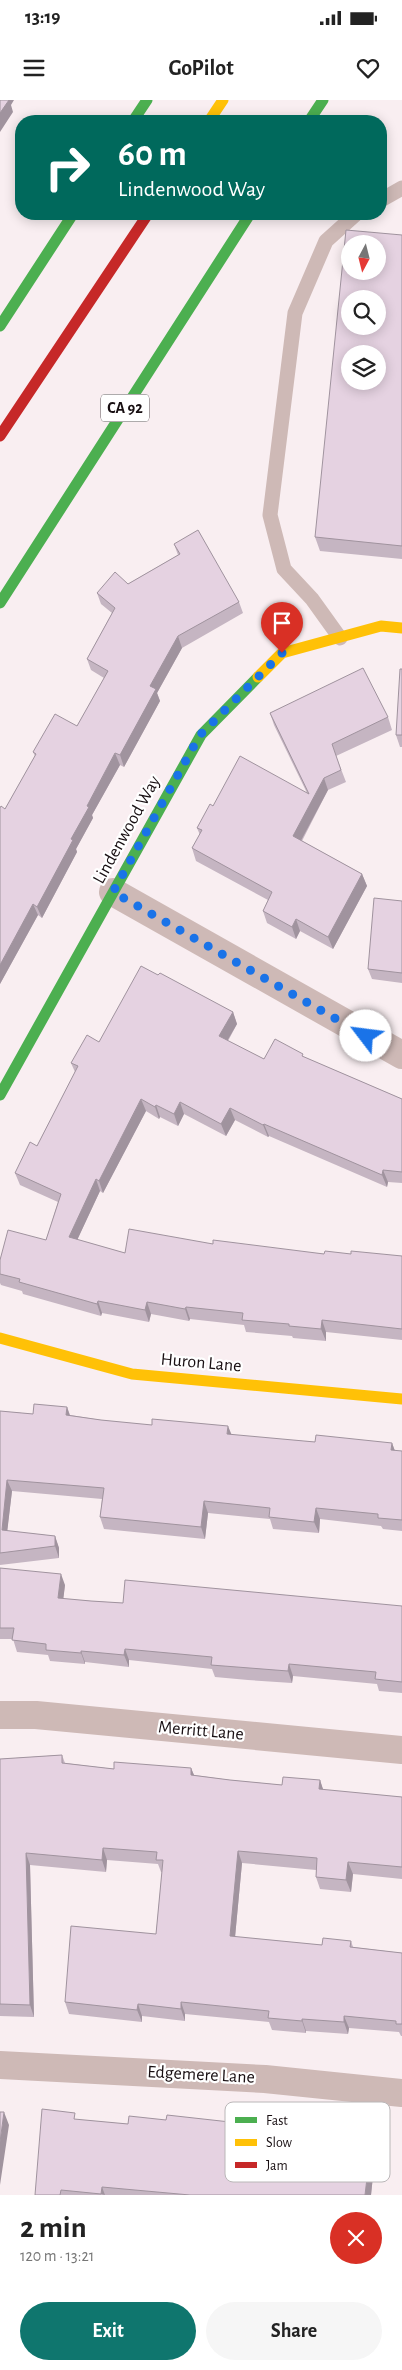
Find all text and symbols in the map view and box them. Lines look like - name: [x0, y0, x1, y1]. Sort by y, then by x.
- text: 13:19: [25, 8, 60, 27]
- icon: menu: [20, 54, 48, 82]
- icon: heart: [354, 54, 382, 82]
- text: GoPilot: [168, 57, 234, 79]
- icon: right: [35, 135, 100, 200]
- text: 60 m: [118, 137, 187, 172]
- text: Lindenwood Way: [118, 178, 265, 200]
- north arrow: [341, 235, 386, 280]
- map controls: [341, 235, 386, 390]
- button: search: [341, 290, 386, 335]
- button: layers: [341, 345, 386, 390]
- road number: CA 92: [101, 394, 149, 422]
- pin: [261, 602, 303, 653]
- icon: arrive: [268, 609, 296, 637]
- street label: Lindenwood Way: [90, 773, 164, 887]
- position arrow: [339, 1009, 391, 1061]
- street label: Huron Lane: [160, 1351, 242, 1375]
- street label: Merritt Lane: [157, 1718, 245, 1744]
- street label: Edgemere Lane: [147, 2063, 255, 2087]
- legend: [225, 2102, 390, 2182]
- text: Fast: [266, 2114, 288, 2128]
- text: Slow: [266, 2136, 293, 2150]
- text: Jam: [266, 2159, 288, 2173]
- button: close: [330, 2212, 382, 2264]
- text: 2 min: [20, 2213, 87, 2243]
- text: 120 m · 13:21: [20, 2248, 94, 2264]
- button: Exit: [20, 2302, 196, 2360]
- button: Share: [206, 2302, 382, 2360]

